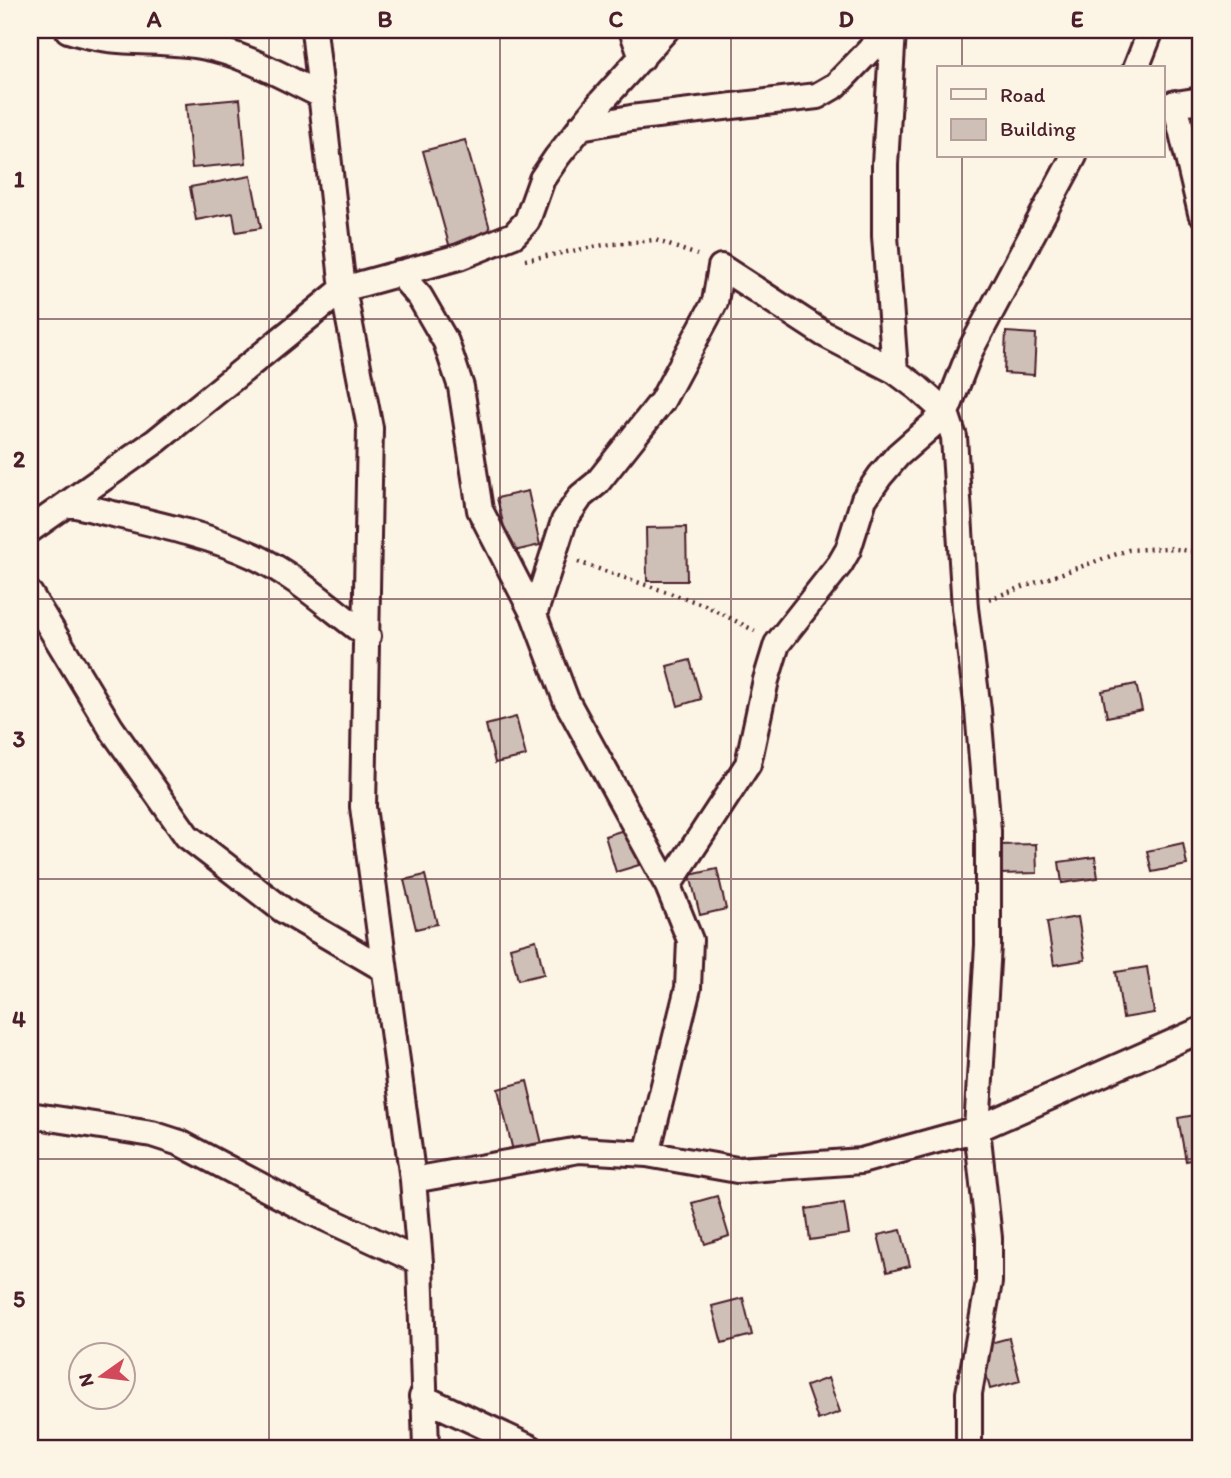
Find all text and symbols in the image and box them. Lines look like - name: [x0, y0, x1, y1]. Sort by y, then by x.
- text: A: [146, 5, 162, 33]
- text: B: [378, 5, 393, 33]
- text: C: [609, 5, 624, 33]
- text: D: [838, 5, 854, 33]
- text: E: [1071, 5, 1084, 33]
- legend: [937, 66, 1164, 158]
- text: Road: [1000, 82, 1046, 107]
- text: Building: [1000, 116, 1076, 141]
- text: 1: [14, 165, 25, 193]
- text: 2: [13, 445, 26, 473]
- text: 3: [13, 725, 26, 753]
- text: 4: [12, 1005, 26, 1033]
- text: 5: [13, 1285, 25, 1313]
- north arrow: [66, 1342, 136, 1412]
- text: N: [73, 1371, 99, 1389]

